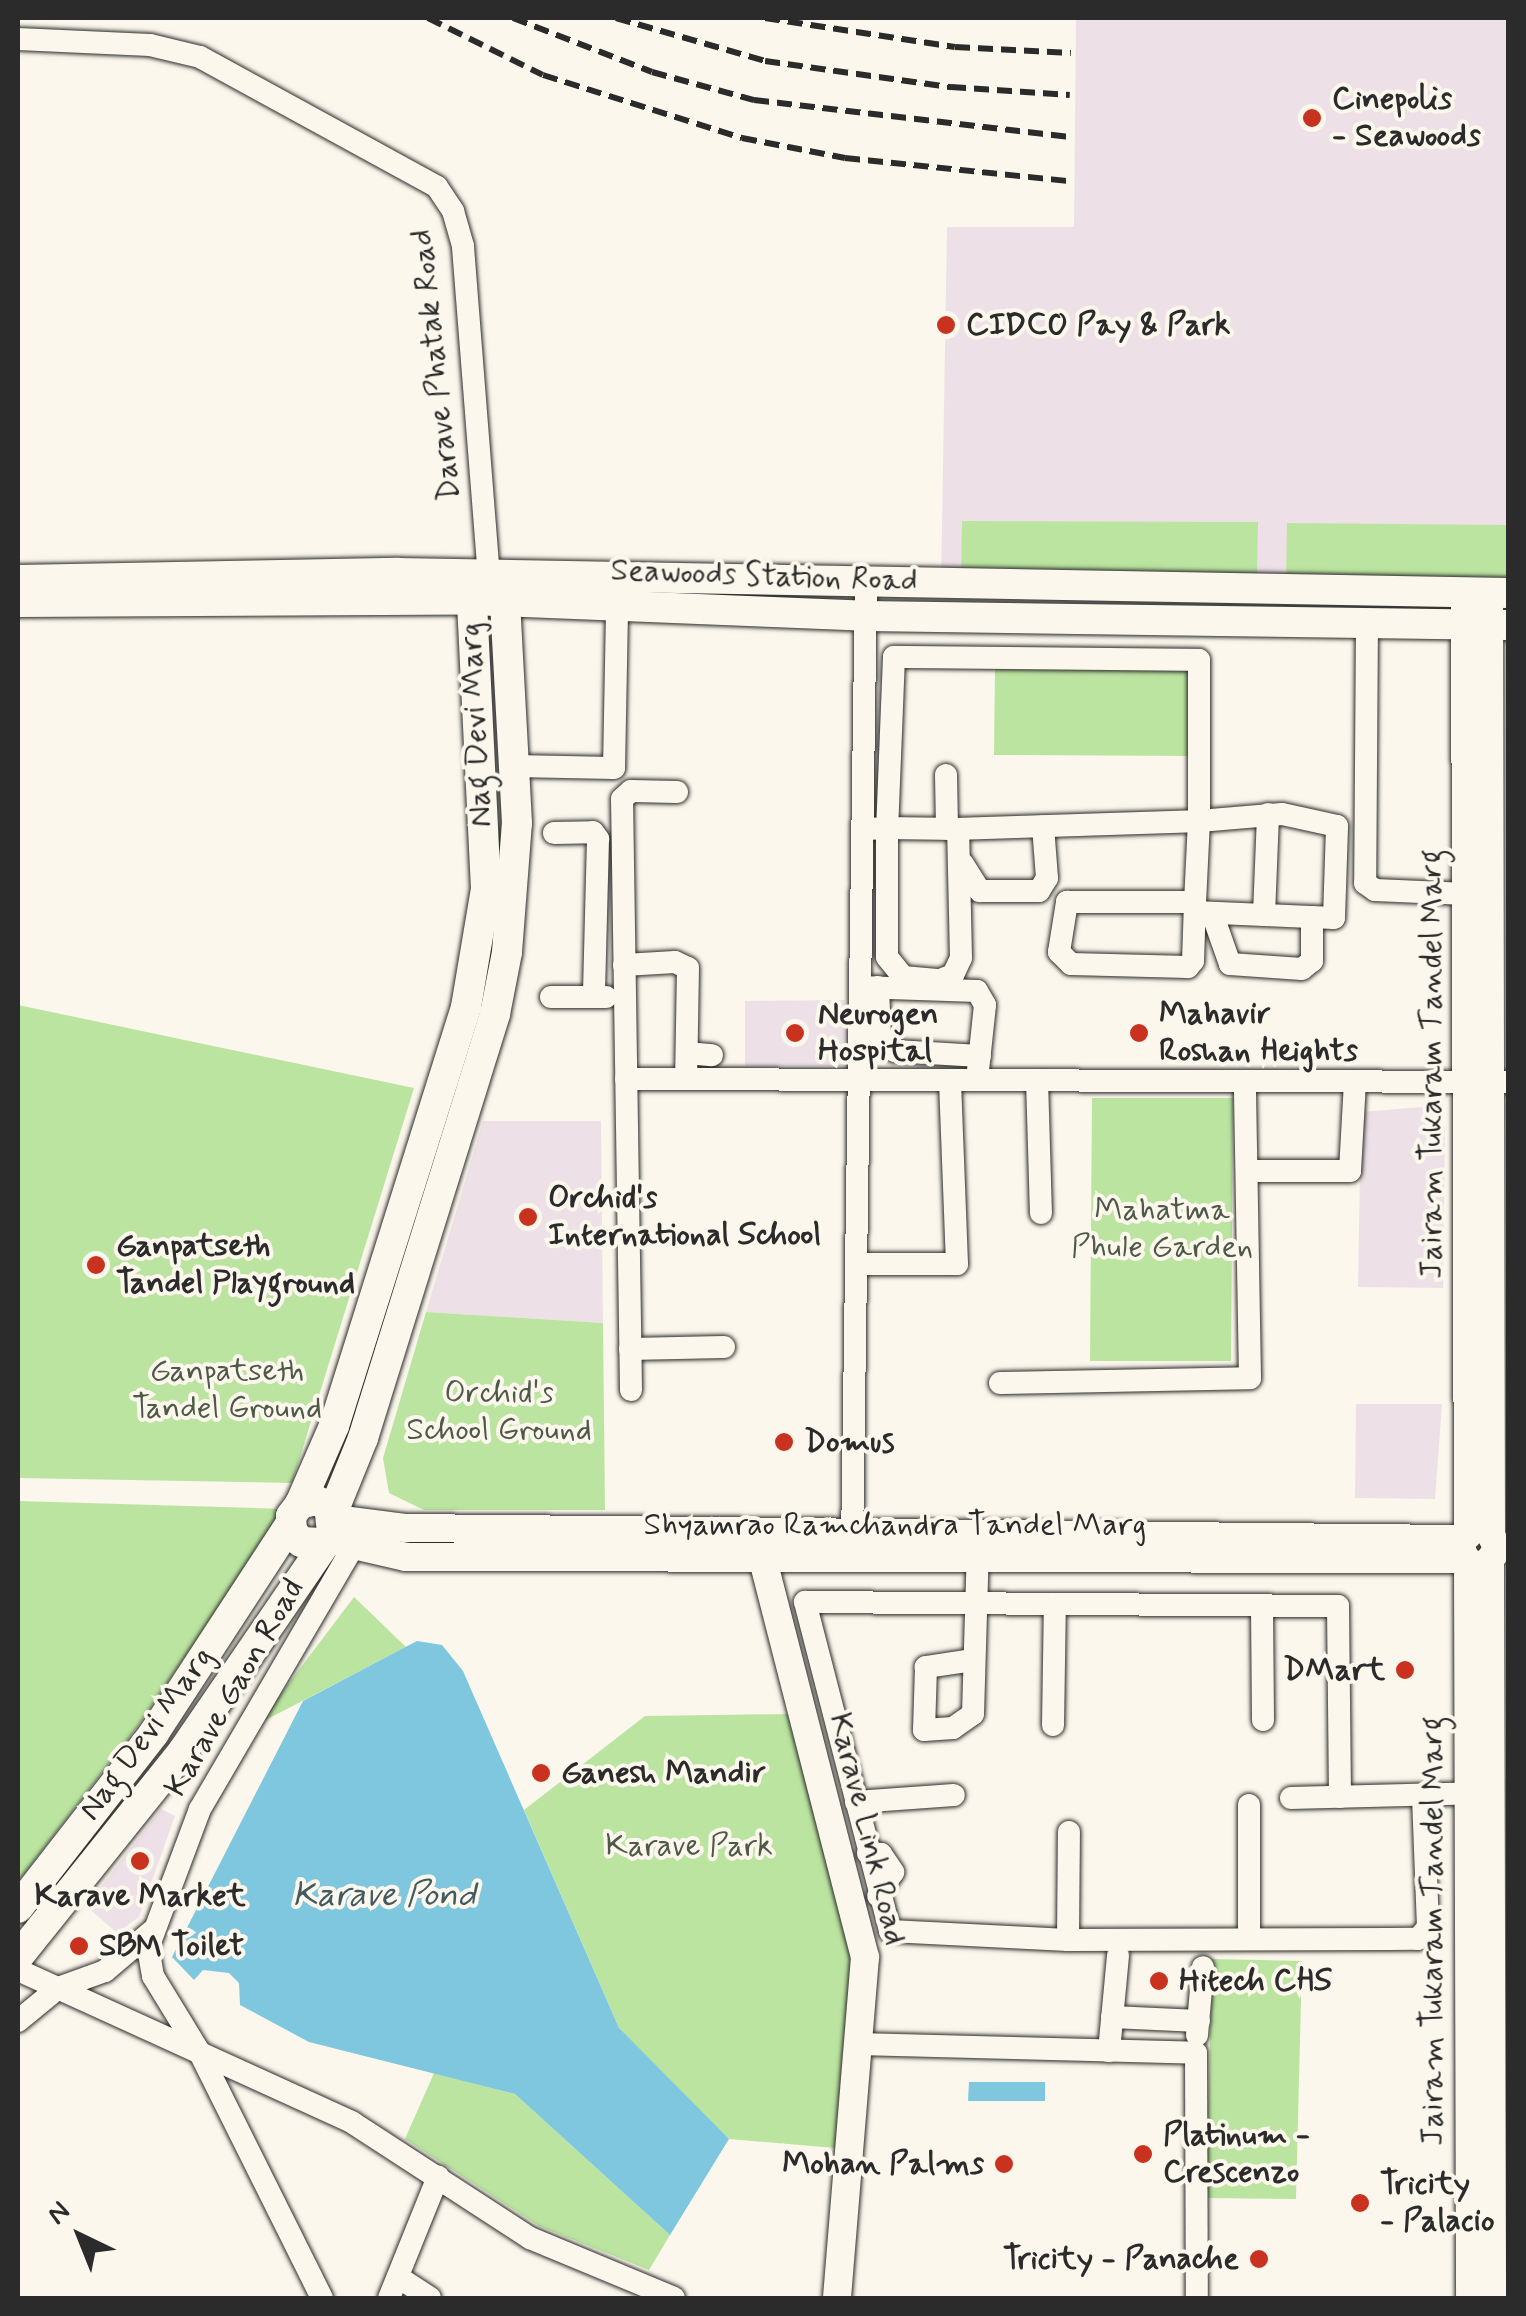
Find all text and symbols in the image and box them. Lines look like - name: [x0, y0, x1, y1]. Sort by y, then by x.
- place label: Cinepolis - Seawoods: [1332, 81, 1481, 156]
- marker: Cinepolis - Seawoods: [1301, 107, 1323, 129]
- street label: Darave Phatak Road: [403, 227, 469, 503]
- place label: CIDCO Pay & Park: [966, 306, 1227, 344]
- marker: CIDCO Pay & Park: [935, 314, 957, 336]
- street label: Seawoods Station Road: [612, 552, 916, 600]
- street label: Nag Devi Marg: [452, 623, 500, 827]
- street label: Jairam Tukaram Tandel Marg: [1413, 855, 1451, 1273]
- place label: Neurogen Hospital: [818, 996, 939, 1071]
- place label: Mahavir Roshan Heights: [1159, 996, 1360, 1071]
- marker: Neurogen Hospital: [782, 1020, 808, 1046]
- marker: Mahavir Roshan Heights: [1128, 1022, 1150, 1044]
- place label: Orchid's International School: [548, 1180, 821, 1255]
- park label: Mahatma Phule Garden: [1074, 1192, 1250, 1267]
- marker: Orchid's International School: [517, 1206, 539, 1228]
- place label: Ganpatseth Tandel Playground: [116, 1228, 357, 1303]
- marker: Ganpatseth Tandel Playground: [85, 1254, 107, 1276]
- park label: Ganpatseth Tandel Ground: [132, 1353, 322, 1428]
- park label: Orchid's School Ground: [406, 1375, 592, 1450]
- place label: Domus: [804, 1423, 895, 1461]
- marker: Domus: [773, 1431, 795, 1453]
- street label: Shyamrao Ramchandra Tandel Marg: [648, 1506, 1142, 1544]
- street label: Karave Gaon Road: [157, 1573, 313, 1803]
- street label: Nag Devi Marg: [72, 1641, 222, 1827]
- place label: DMart: [1283, 1651, 1385, 1689]
- marker: DMart: [1394, 1659, 1416, 1681]
- street label: Karave Link Road: [820, 1709, 914, 1949]
- street label: Jairam Tukaram Tandel Marg: [1414, 1722, 1452, 2140]
- place label: Ganesh Mandir: [561, 1754, 766, 1792]
- marker: Ganesh Mandir: [530, 1762, 552, 1784]
- park label: Karave Park: [605, 1827, 773, 1865]
- marker: Karave Market: [129, 1850, 151, 1872]
- water label: Karave Pond: [292, 1874, 476, 1916]
- place label: Karave Market: [35, 1877, 245, 1915]
- place label: SBM Toilet: [99, 1927, 244, 1965]
- marker: SBM Toilet: [68, 1935, 90, 1957]
- place label: Hitech CHS: [1179, 1962, 1332, 2000]
- marker: Hitech CHS: [1148, 1970, 1170, 1992]
- place label: Platinum - Crescenzo: [1163, 2117, 1310, 2192]
- marker: Platinum - Crescenzo: [1132, 2143, 1154, 2165]
- place label: Mohan Palms: [786, 2145, 984, 2183]
- marker: Mohan Palms: [993, 2153, 1015, 2175]
- place label: Tricity - Palacio: [1380, 2166, 1495, 2241]
- north arrow: [30, 2186, 130, 2286]
- marker: Tricity - Palacio: [1349, 2192, 1371, 2214]
- text: N: [40, 2194, 79, 2234]
- place label: Tricity - Panache: [1003, 2240, 1239, 2278]
- marker: Tricity - Panache: [1248, 2248, 1270, 2270]

